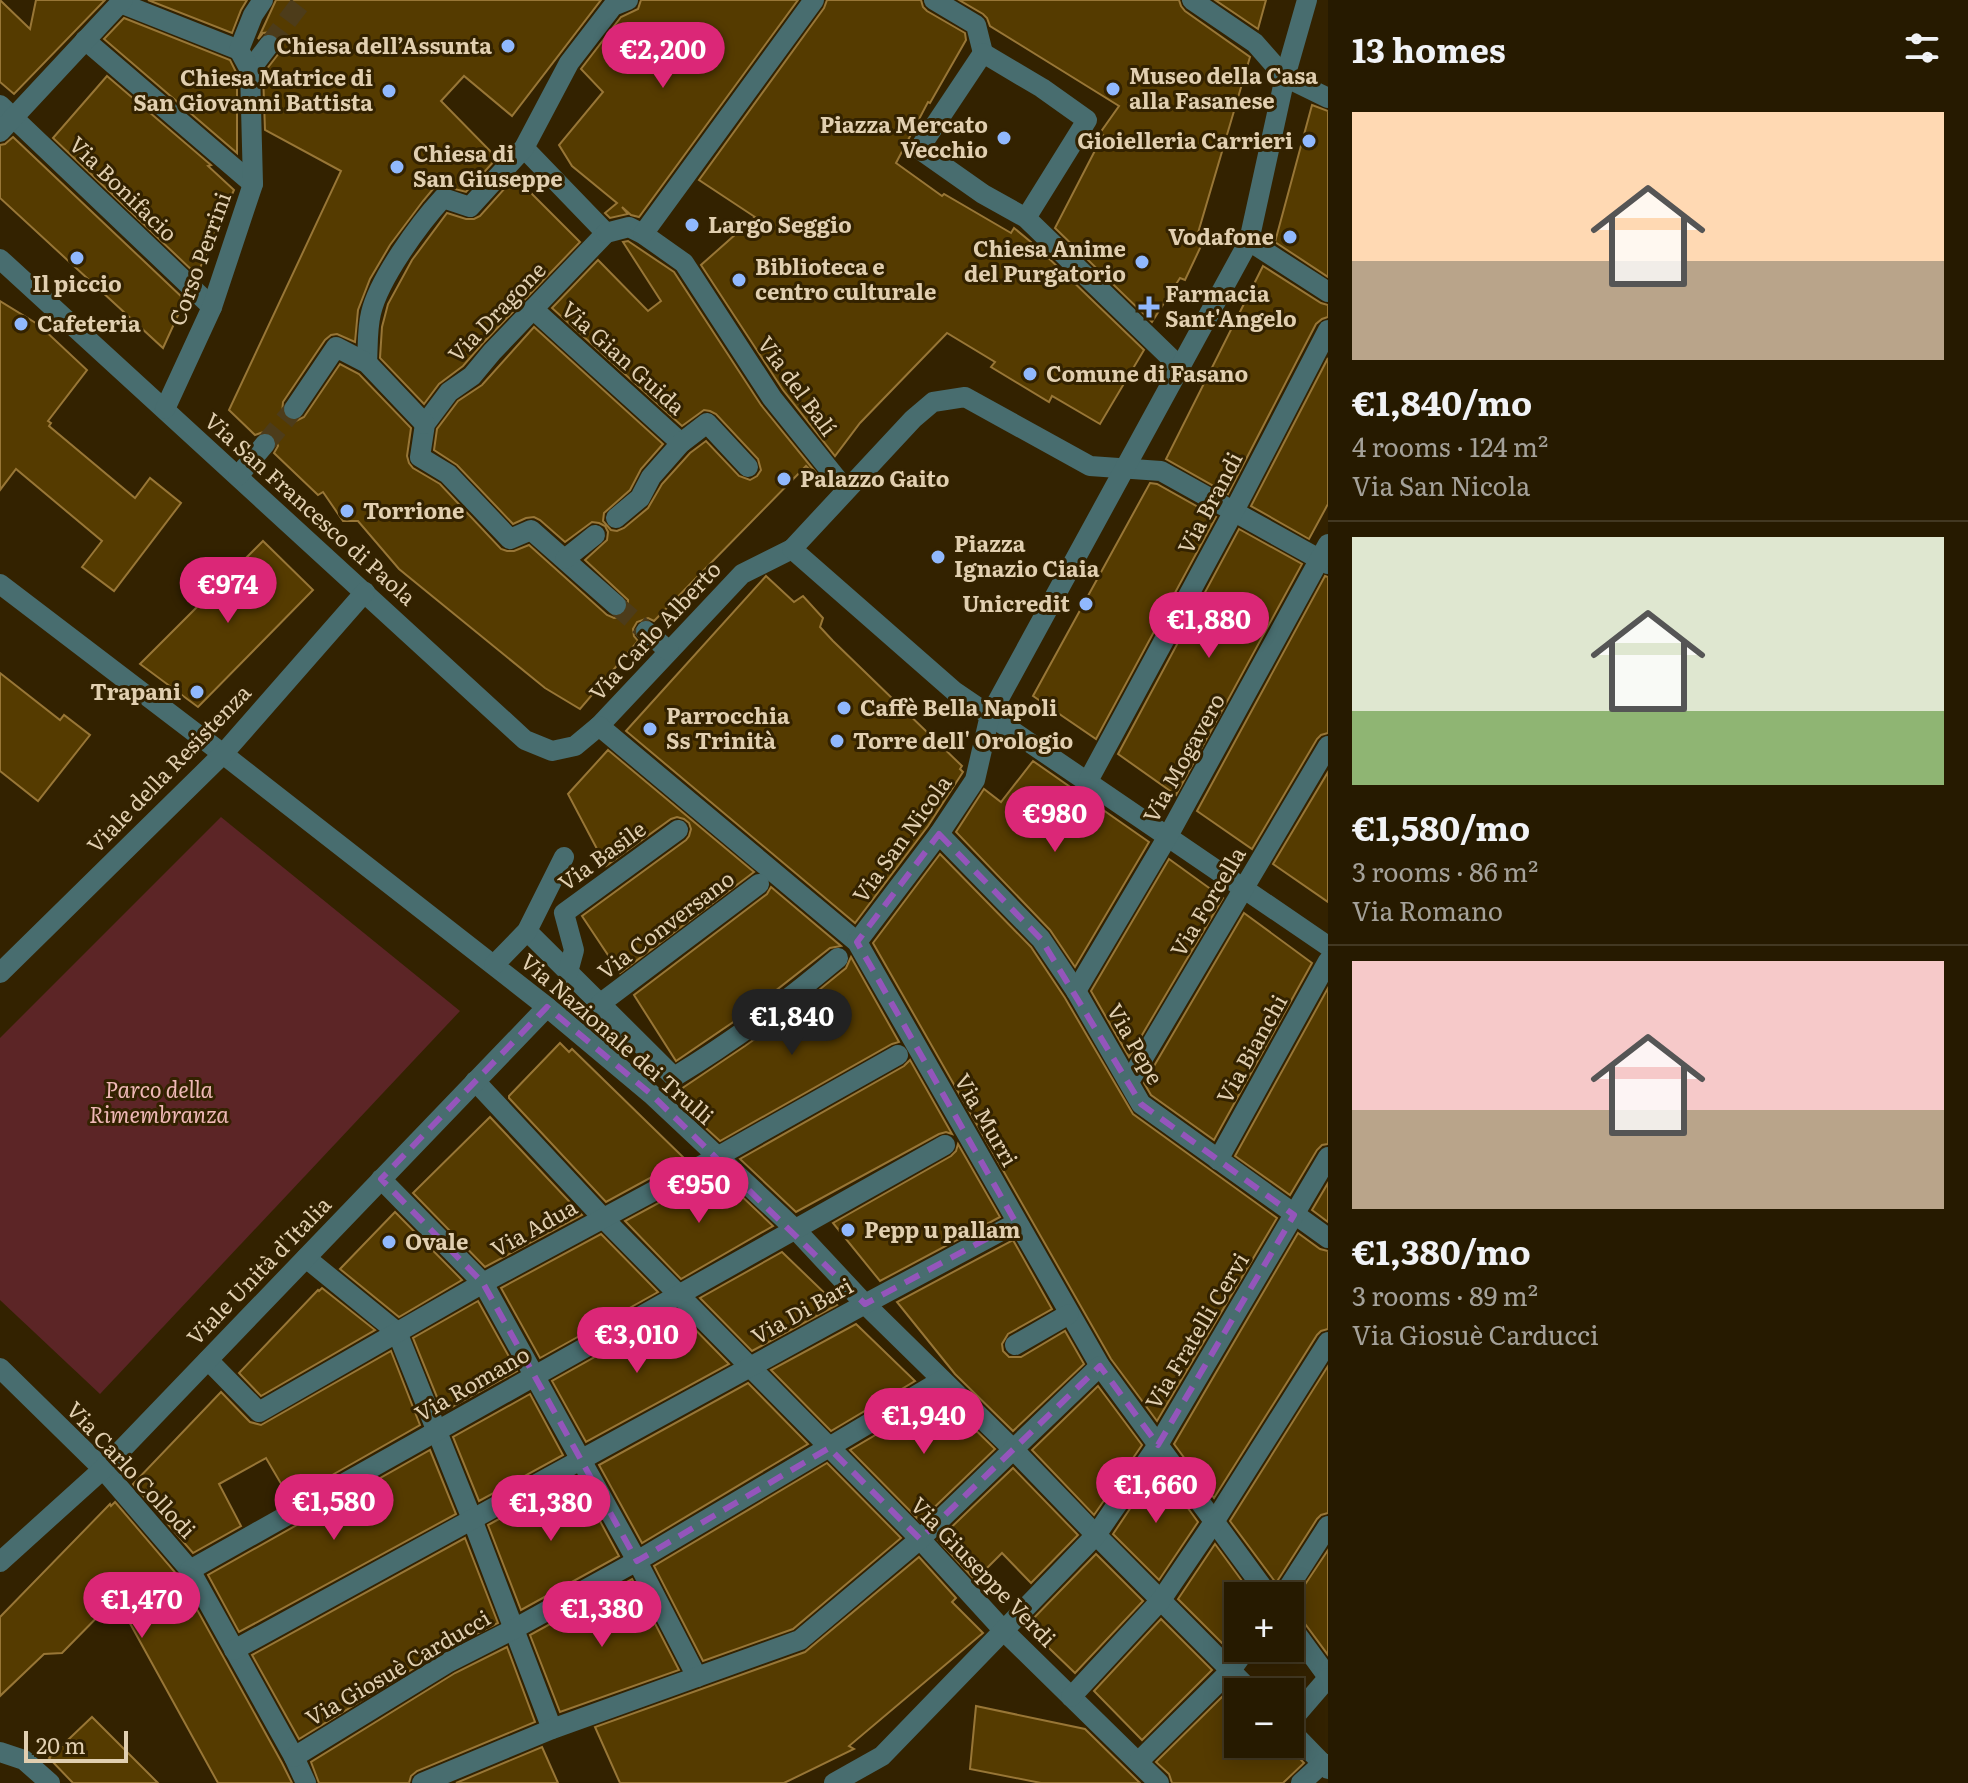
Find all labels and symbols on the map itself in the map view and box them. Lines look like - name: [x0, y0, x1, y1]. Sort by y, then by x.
- pin: €2,200: [598, 22, 728, 90]
- place label: Chiesa dell’Assunta: [276, 28, 492, 61]
- marker: Chiesa dell’Assunta: [499, 37, 517, 55]
- place label: Museo della Casa alla Fasanese: [1129, 58, 1318, 116]
- place label: Chiesa Matrice di San Giovanni Battista: [133, 60, 373, 118]
- marker: Museo della Casa alla Fasanese: [1104, 80, 1122, 98]
- marker: Chiesa Matrice di San Giovanni Battista: [380, 82, 398, 100]
- place label: Piazza Mercato Vecchio: [820, 107, 988, 165]
- place label: Gioielleria Carrieri: [1077, 123, 1293, 156]
- street label: Via Bonifacio: [62, 127, 186, 248]
- marker: Piazza Mercato Vecchio: [995, 129, 1013, 147]
- marker: Gioielleria Carrieri: [1300, 132, 1318, 150]
- place label: Chiesa di San Giuseppe: [413, 136, 563, 194]
- marker: Chiesa di San Giuseppe: [388, 158, 406, 176]
- street label: Corso Perrini: [159, 187, 238, 330]
- place label: Largo Seggio: [708, 207, 852, 240]
- marker: Largo Seggio: [683, 216, 701, 234]
- place label: Vodafone: [1168, 219, 1274, 252]
- marker: Vodafone: [1281, 228, 1299, 246]
- place label: Chiesa Anime del Purgatorio: [964, 231, 1126, 289]
- marker: Il piccio: [68, 249, 86, 267]
- place label: Biblioteca e centro culturale: [755, 249, 936, 307]
- street label: Via Dragone: [439, 253, 553, 369]
- marker: Chiesa Anime del Purgatorio: [1133, 253, 1151, 271]
- place label: Il piccio: [32, 266, 122, 299]
- marker: Biblioteca e centro culturale: [730, 271, 748, 289]
- place label: Farmacia Sant'Angelo: [1165, 276, 1297, 334]
- street label: Via Gian Guida: [555, 292, 694, 422]
- marker: Farmacia Sant'Angelo: [1140, 298, 1158, 316]
- place label: Cafeteria: [37, 306, 141, 339]
- marker: Cafeteria: [12, 315, 30, 333]
- street label: Via del Balí: [751, 328, 846, 442]
- place label: Comune di Fasano: [1046, 356, 1248, 389]
- marker: Comune di Fasano: [1021, 365, 1039, 383]
- street label: Via San Francesco di Paola: [198, 404, 424, 612]
- street label: Via Brandi: [1168, 445, 1249, 559]
- place label: Palazzo Gaito: [800, 461, 949, 494]
- marker: Palazzo Gaito: [775, 470, 793, 488]
- place label: Torrione: [363, 493, 465, 526]
- marker: Torrione: [338, 502, 356, 520]
- place label: Piazza Ignazio Ciaia: [954, 526, 1100, 584]
- marker: Piazza Ignazio Ciaia: [929, 548, 947, 566]
- street label: Via Carlo Alberto: [580, 553, 728, 707]
- pin: €974: [181, 557, 275, 625]
- place label: Unicredit: [962, 586, 1070, 619]
- pin: €1,880: [1144, 592, 1274, 660]
- marker: Unicredit: [1077, 595, 1095, 613]
- place label: Trapani: [90, 674, 181, 707]
- street label: Viale della Resistenza: [78, 676, 258, 860]
- marker: Trapani: [188, 683, 206, 701]
- street label: Via Mogavero: [1133, 686, 1232, 828]
- place label: Caffè Bella Napoli: [860, 690, 1057, 723]
- place label: Parrocchia Ss Trinità: [666, 698, 790, 756]
- marker: Caffè Bella Napoli: [835, 699, 853, 717]
- marker: Parrocchia Ss Trinità: [641, 720, 659, 738]
- place label: Torre dell' Orologio: [853, 723, 1073, 756]
- marker: Torre dell' Orologio: [828, 732, 846, 750]
- street label: Via San Nicola: [843, 767, 959, 909]
- pin: €980: [1008, 786, 1102, 854]
- street label: Via Basile: [550, 812, 652, 898]
- street label: Via Forcella: [1161, 840, 1253, 963]
- street label: Via Conversano: [590, 861, 741, 986]
- street label: Via Nazionale dei Trulli: [514, 944, 722, 1131]
- street label: Via Bianchi: [1207, 988, 1294, 1109]
- pin: €1,840: [727, 989, 857, 1057]
- street label: Via Pepe: [1100, 996, 1173, 1090]
- street label: Via Murri: [947, 1067, 1027, 1172]
- park label: Parco della Rimembranza: [89, 1072, 229, 1130]
- pin: €950: [652, 1157, 746, 1225]
- street label: Viale Unità d'Italia: [178, 1188, 338, 1352]
- street label: Via Adua: [484, 1189, 583, 1264]
- place label: Pepp u pallam: [864, 1212, 1021, 1245]
- marker: Pepp u pallam: [839, 1221, 857, 1239]
- place label: Ovale: [405, 1224, 468, 1257]
- marker: Ovale: [380, 1233, 398, 1251]
- street label: Via Fratelli Cervi: [1136, 1245, 1256, 1415]
- street label: Via Di Bari: [744, 1268, 858, 1351]
- pin: €3,010: [572, 1307, 702, 1375]
- street label: Via Romano: [408, 1336, 535, 1429]
- pin: €1,940: [859, 1388, 989, 1456]
- street label: Via Carlo Collodi: [60, 1393, 204, 1545]
- pin: €1,660: [1091, 1457, 1221, 1525]
- pin: €1,580: [269, 1474, 399, 1542]
- pin: €1,380: [486, 1475, 616, 1543]
- street label: Via Giuseppe Verdi: [904, 1488, 1065, 1653]
- pin: €1,470: [77, 1572, 207, 1640]
- pin: €1,380: [537, 1581, 667, 1649]
- street label: Via Giosuè Carducci: [299, 1600, 496, 1733]
- scale bar: [24, 1727, 128, 1763]

